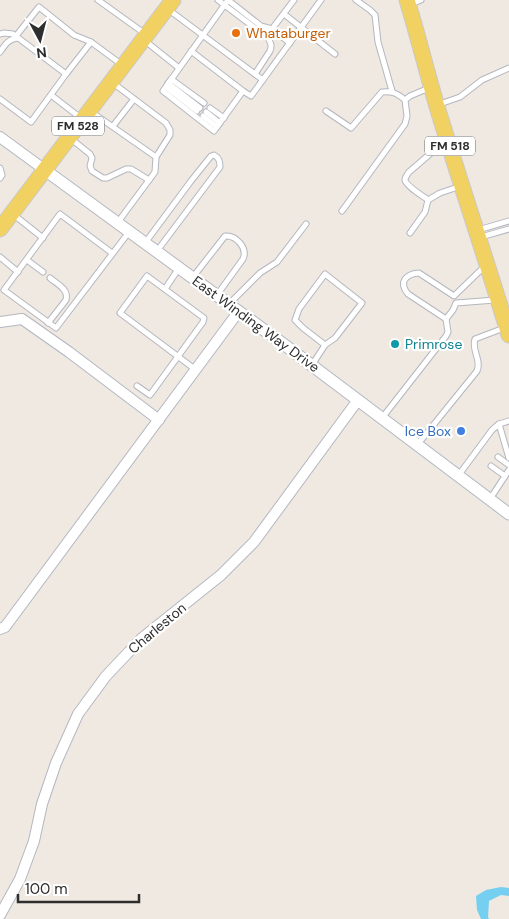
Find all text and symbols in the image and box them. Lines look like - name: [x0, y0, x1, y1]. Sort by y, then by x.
- north arrow: [15, 15, 65, 65]
- place label: Whataburger: [246, 24, 331, 42]
- marker: Whataburger: [230, 27, 242, 39]
- text: N: [35, 43, 48, 62]
- road number: FM 528: [52, 116, 104, 136]
- road number: FM 518: [425, 136, 475, 156]
- street label: East Winding Way Drive: [189, 272, 323, 376]
- place label: Primrose: [405, 335, 462, 353]
- marker: Primrose: [389, 338, 401, 350]
- place label: Ice Box: [405, 422, 451, 440]
- marker: Ice Box: [455, 425, 467, 437]
- street label: Charleston: [124, 599, 190, 657]
- scale bar: [18, 872, 139, 904]
- text: 100 m: [25, 879, 68, 899]

